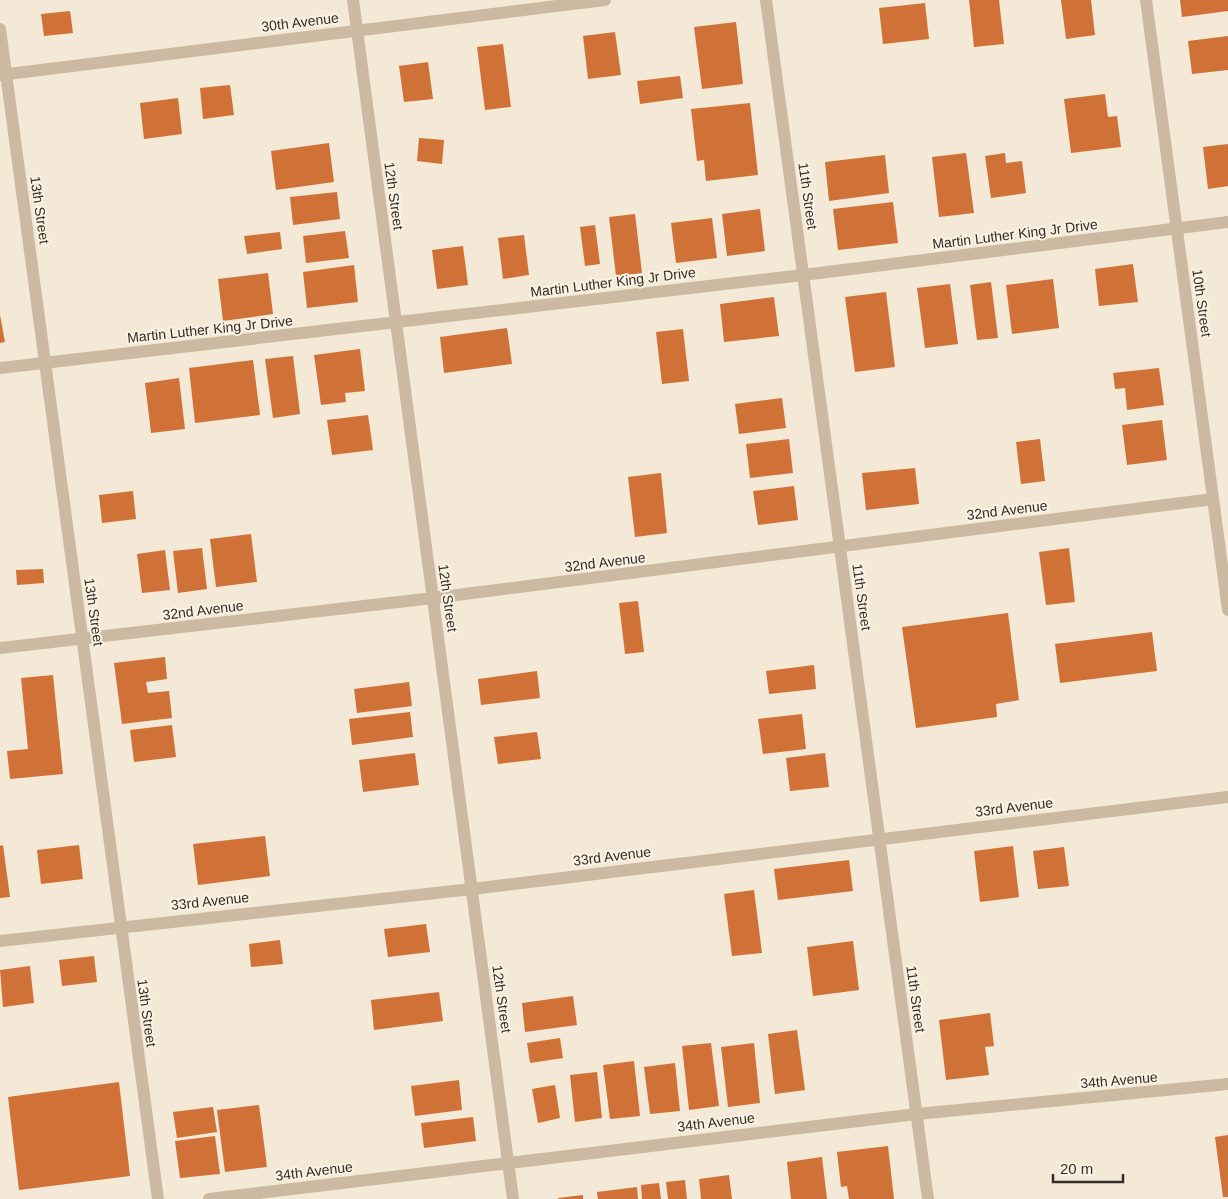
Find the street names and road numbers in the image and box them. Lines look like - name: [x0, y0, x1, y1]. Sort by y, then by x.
- street label: 30th Avenue: [261, 9, 340, 35]
- street label: 12th Street: [381, 161, 407, 231]
- street label: 11th Street: [795, 161, 821, 231]
- street label: 13th Street: [27, 175, 53, 245]
- street label: Martin Luther King Jr Drive: [931, 216, 1099, 252]
- street label: Martin Luther King Jr Drive: [529, 264, 697, 300]
- street label: 10th Street: [1189, 268, 1215, 338]
- street label: Martin Luther King Jr Drive: [126, 312, 294, 346]
- street label: 32nd Avenue: [966, 497, 1049, 523]
- street label: 32nd Avenue: [564, 549, 647, 575]
- street label: 11th Street: [849, 562, 875, 632]
- street label: 12th Street: [435, 563, 461, 633]
- street label: 13th Street: [81, 577, 107, 647]
- street label: 32nd Avenue: [162, 597, 245, 623]
- street label: 33rd Avenue: [974, 794, 1054, 820]
- street label: 33rd Avenue: [572, 843, 652, 869]
- street label: 33rd Avenue: [170, 889, 250, 913]
- street label: 12th Street: [489, 964, 515, 1034]
- street label: 11th Street: [903, 964, 929, 1034]
- street label: 13th Street: [134, 978, 160, 1048]
- street label: 34th Avenue: [1080, 1069, 1159, 1091]
- street label: 34th Avenue: [677, 1109, 756, 1135]
- street label: 34th Avenue: [275, 1158, 354, 1184]

